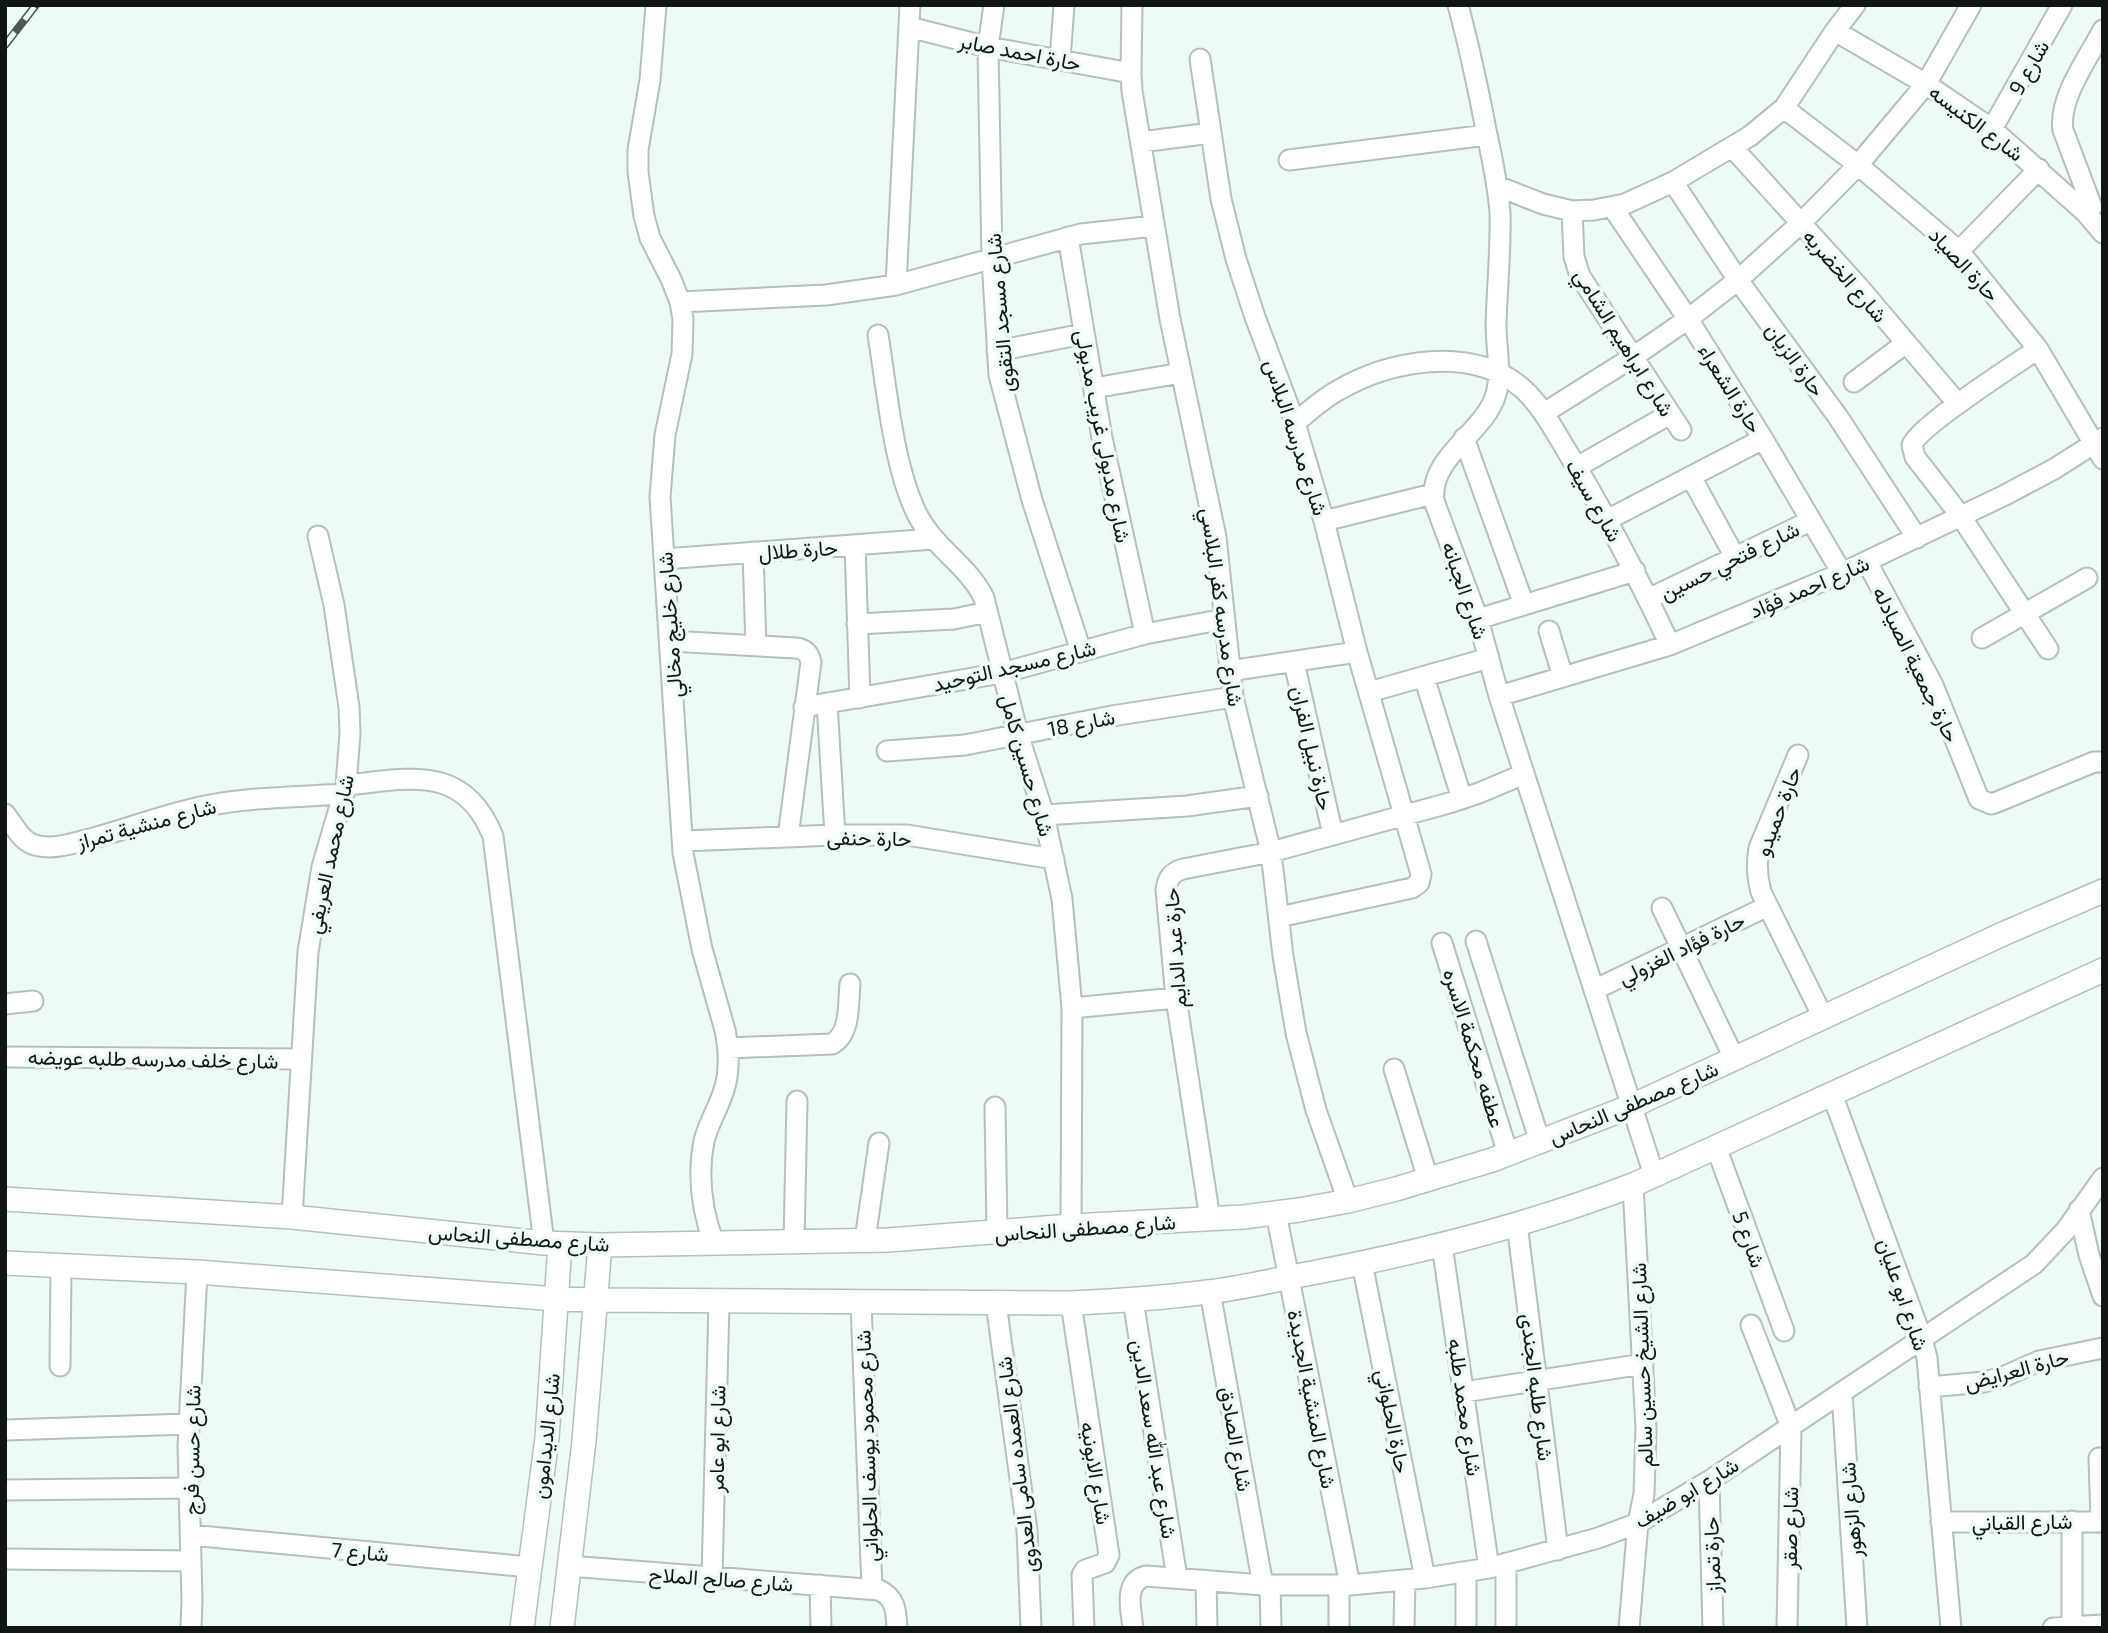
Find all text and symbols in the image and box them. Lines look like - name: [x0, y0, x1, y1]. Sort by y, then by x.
- street label: حارة احمد صابر: [955, 27, 1083, 77]
- street label: شارع 9: [2002, 35, 2056, 100]
- street label: شارع الكنيسه: [1923, 78, 2029, 168]
- street label: حارة الصياد: [1923, 222, 2005, 307]
- street label: شارع الخضريه: [1796, 223, 1893, 329]
- street label: شارع مسجد التقوى: [980, 232, 1021, 394]
- street label: شارع ابراهيم الشامي: [1564, 264, 1680, 424]
- street label: حارة الزيان: [1759, 317, 1831, 402]
- street label: شارع مدبولى غريب مدبولى: [1068, 327, 1137, 545]
- street label: حارة الشعراء: [1692, 339, 1768, 438]
- street label: شارع مدرسه البلاس: [1257, 356, 1334, 519]
- street label: شارع سيف: [1559, 455, 1628, 547]
- street label: شارع مدرسه كفر البلاسي: [1191, 506, 1249, 709]
- street label: شارع فتحي حسين: [1655, 515, 1805, 610]
- street label: حارة طلال: [758, 534, 839, 566]
- street label: شارع الجبانه: [1435, 538, 1494, 643]
- street label: شارع احمد فؤاد: [1745, 550, 1874, 625]
- street label: شارع خليج مخالي: [651, 551, 693, 699]
- street label: حارة جمعية الصيادله: [1867, 582, 1965, 747]
- street label: شارع مسجد التوحيد: [930, 634, 1099, 699]
- street label: حارة نبيل الفران: [1285, 683, 1339, 813]
- street label: شارع حسين كامل: [993, 691, 1060, 840]
- street label: شارع 18: [1045, 703, 1117, 744]
- street label: حارة حميدو: [1749, 763, 1807, 860]
- street label: شارع محمد العريفي: [300, 772, 364, 937]
- street label: شارع منشية تمراز: [73, 792, 219, 857]
- street label: حارة حنفى: [826, 824, 912, 852]
- street label: حارة عبد الدايم: [1157, 887, 1194, 1009]
- street label: حارة فؤاد الغزولي: [1614, 907, 1751, 995]
- street label: عطفه محكمة الاسره: [1437, 966, 1511, 1131]
- street label: شارع خلف مدرسه طلبه عويضه: [27, 1043, 279, 1076]
- street label: شارع مصطفى النحاس: [1544, 1055, 1723, 1152]
- street label: شارع 5: [1725, 1207, 1772, 1272]
- street label: شارع مصطفى النحاس: [993, 1208, 1177, 1249]
- street label: شارع مصطفى النحاس: [427, 1218, 611, 1259]
- street label: شارع ابو عليان: [1870, 1235, 1935, 1354]
- street label: شارع الشيخ حسين سالم: [1625, 1262, 1660, 1468]
- street label: شارع المنشية الجديدة: [1280, 1307, 1343, 1491]
- street label: شارع طلبه الجندى: [1514, 1312, 1559, 1463]
- street label: شارع محمود يوسف الحلواني: [849, 1329, 889, 1562]
- street label: شارع محمد طلبه: [1441, 1337, 1488, 1478]
- street label: شارع عبد الله سعد الدين: [1124, 1338, 1183, 1541]
- street label: حارة العرايض: [1961, 1343, 2072, 1397]
- street label: شارع العمده سامى العدوى: [990, 1355, 1045, 1575]
- street label: حارة الحلواني: [1366, 1367, 1416, 1476]
- street label: شارع الديدامون: [526, 1372, 567, 1500]
- street label: شارع حسن فرج: [177, 1385, 208, 1515]
- street label: شارع ابو عامر: [703, 1385, 732, 1494]
- street label: شارع الصادق: [1213, 1385, 1259, 1494]
- street label: شارع الابونيه: [1074, 1420, 1117, 1527]
- street label: شارع ابو ضيف: [1630, 1451, 1744, 1535]
- street label: شارع الزهور: [1834, 1461, 1869, 1559]
- street label: شارع صقر: [1776, 1486, 1805, 1571]
- street label: شارع القباني: [1971, 1508, 2073, 1540]
- street label: حارة تمراز: [1697, 1516, 1727, 1595]
- street label: شارع 7: [330, 1536, 390, 1569]
- street label: شارع صالح الملاح: [648, 1560, 794, 1599]

